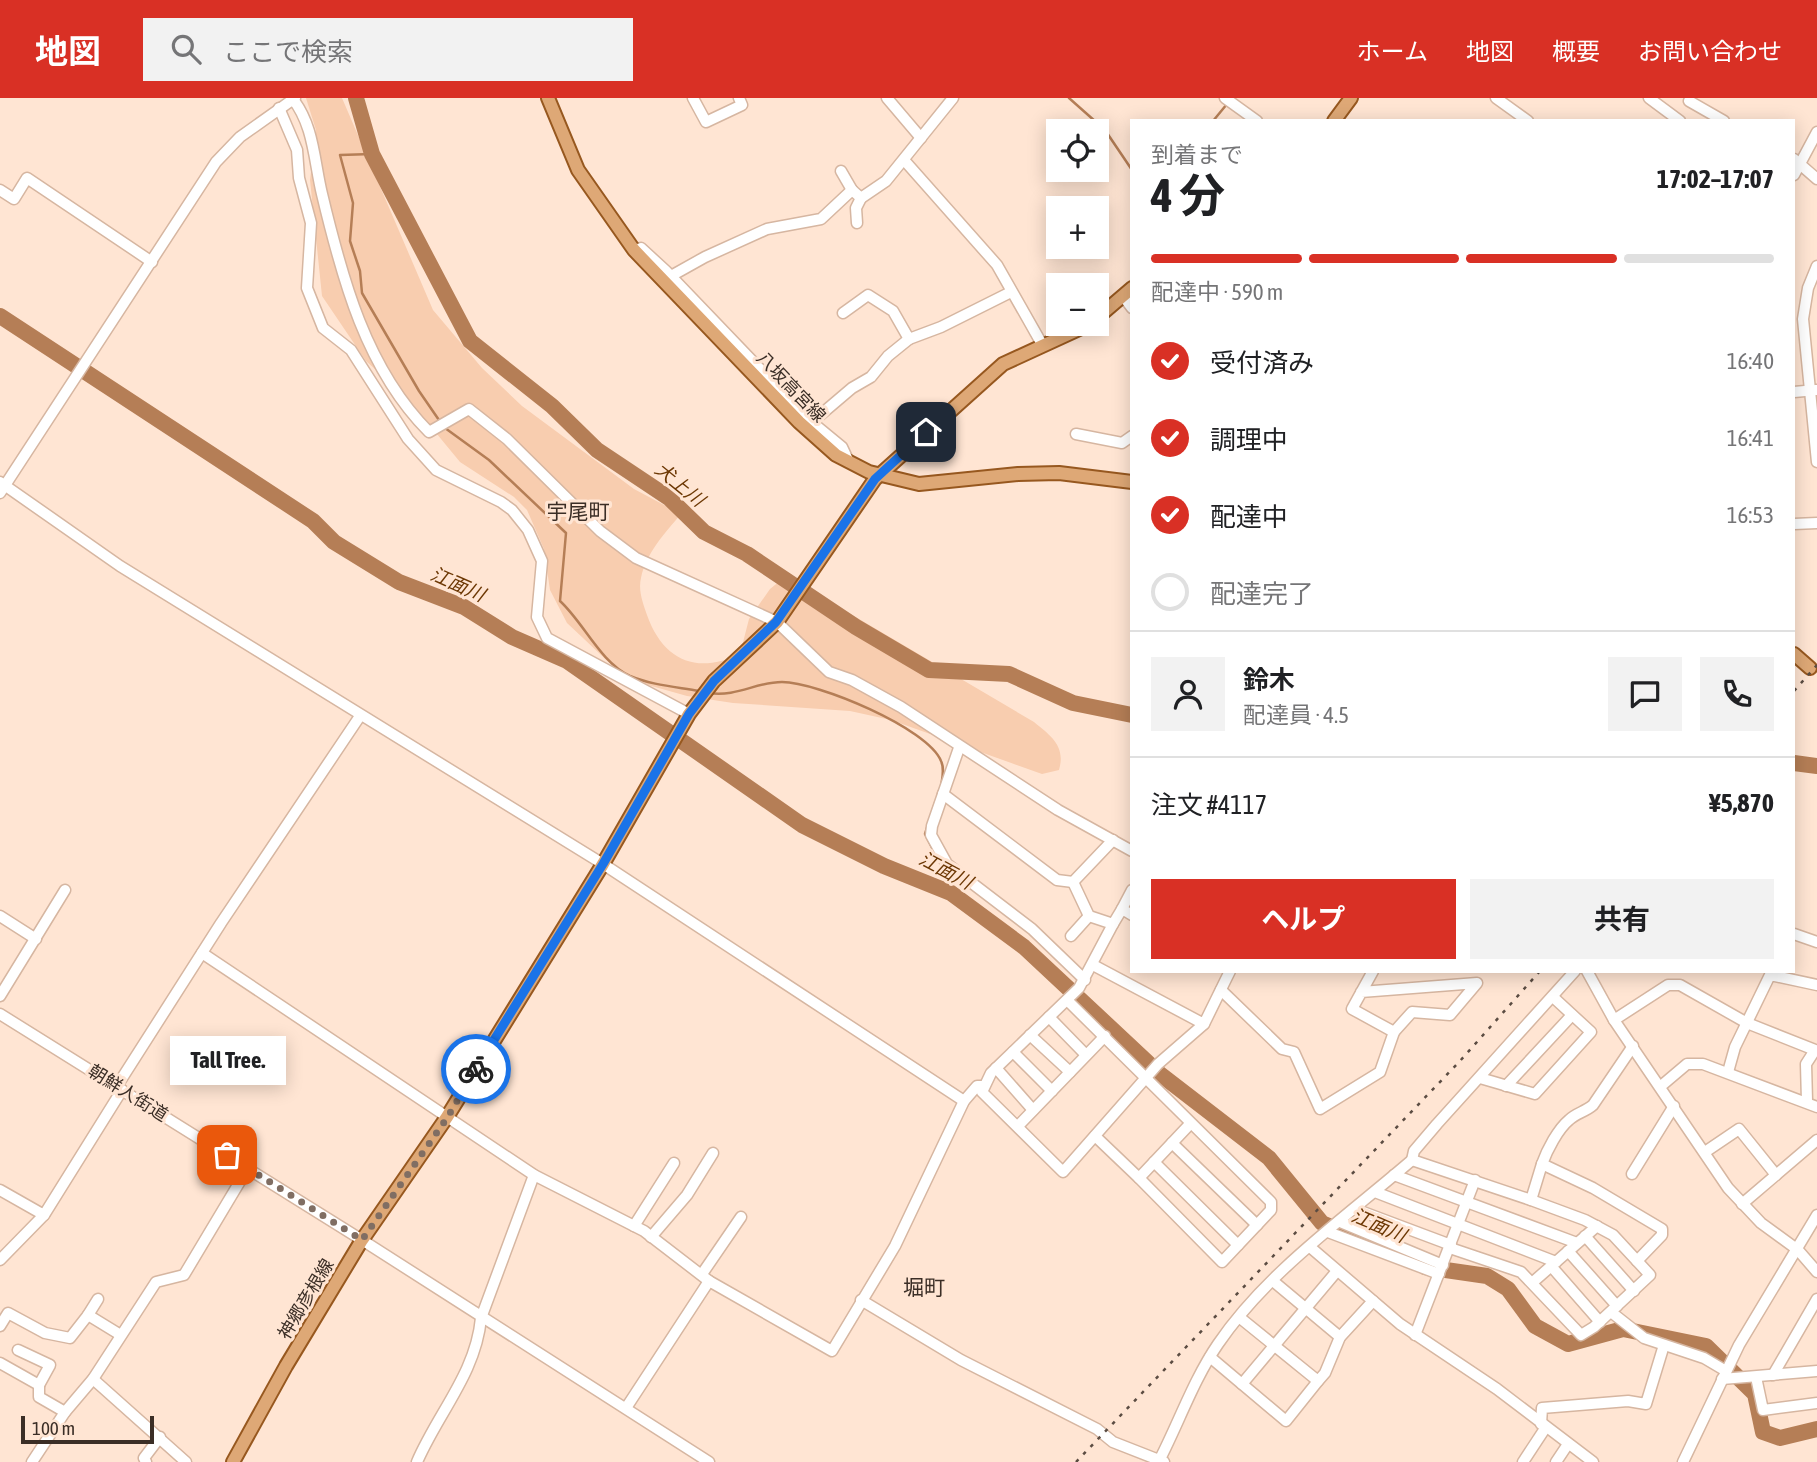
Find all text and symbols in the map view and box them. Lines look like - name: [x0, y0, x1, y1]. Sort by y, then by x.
- search box: [143, 18, 633, 81]
- icon: search: [167, 30, 205, 68]
- text: 地図: [35, 32, 101, 70]
- text: ここで検索: [223, 37, 353, 67]
- text: ホーム: [1357, 38, 1428, 65]
- text: 地図: [1466, 38, 1514, 65]
- text: 概要: [1552, 38, 1600, 65]
- text: お問い合わせ: [1638, 38, 1782, 65]
- map controls: [1046, 119, 1109, 336]
- button: locate: [1046, 119, 1109, 182]
- text: 到着まで: [1151, 142, 1243, 168]
- text: 17:02–17:07: [1657, 164, 1774, 194]
- text: 4 分: [1151, 169, 1225, 222]
- button: +: [1046, 196, 1109, 259]
- button: −: [1046, 273, 1109, 336]
- text: 配達中 · 590 m: [1151, 279, 1283, 305]
- icon: check: [1151, 342, 1189, 380]
- street label: 八坂高宮線: [753, 347, 830, 426]
- text: 受付済み: [1210, 348, 1314, 378]
- text: 16:40: [1727, 348, 1774, 374]
- pin: [896, 402, 956, 462]
- icon: home: [907, 413, 945, 451]
- icon: check: [1151, 419, 1189, 457]
- text: 調理中: [1210, 425, 1288, 455]
- text: 16:41: [1727, 425, 1774, 451]
- water label: 犬上川: [651, 458, 711, 512]
- icon: check: [1151, 496, 1189, 534]
- district label: 宇尾町: [547, 499, 610, 523]
- text: 配達中: [1210, 502, 1288, 532]
- text: 16:53: [1727, 502, 1774, 528]
- water label: 江面川: [427, 562, 490, 606]
- text: 配達完了: [1210, 579, 1314, 609]
- button: person: [1151, 657, 1225, 731]
- button: chat: [1608, 657, 1682, 731]
- button: phone: [1700, 657, 1774, 731]
- text: 鈴木: [1243, 665, 1295, 695]
- text: 配達員 · 4.5: [1243, 702, 1349, 728]
- text: ¥5,870: [1709, 788, 1774, 818]
- text: 注文 #4117: [1151, 790, 1267, 820]
- water label: 江面川: [916, 847, 978, 894]
- button: ヘルプ: [1151, 879, 1456, 959]
- button: 共有: [1470, 879, 1774, 959]
- courier: [441, 1034, 511, 1104]
- callout: Tall Tree.: [169, 1036, 285, 1085]
- text: Tall Tree.: [191, 1047, 265, 1073]
- icon: bike: [457, 1050, 495, 1088]
- street label: 朝鮮人街道: [85, 1060, 172, 1125]
- pin: [197, 1125, 257, 1185]
- icon: bag: [208, 1136, 246, 1174]
- water label: 江面川: [1348, 1204, 1411, 1247]
- street label: 神郷彦根線: [273, 1255, 338, 1343]
- district label: 堀町: [903, 1275, 945, 1299]
- scale bar: [21, 1413, 154, 1445]
- text: 100 m: [32, 1417, 75, 1439]

